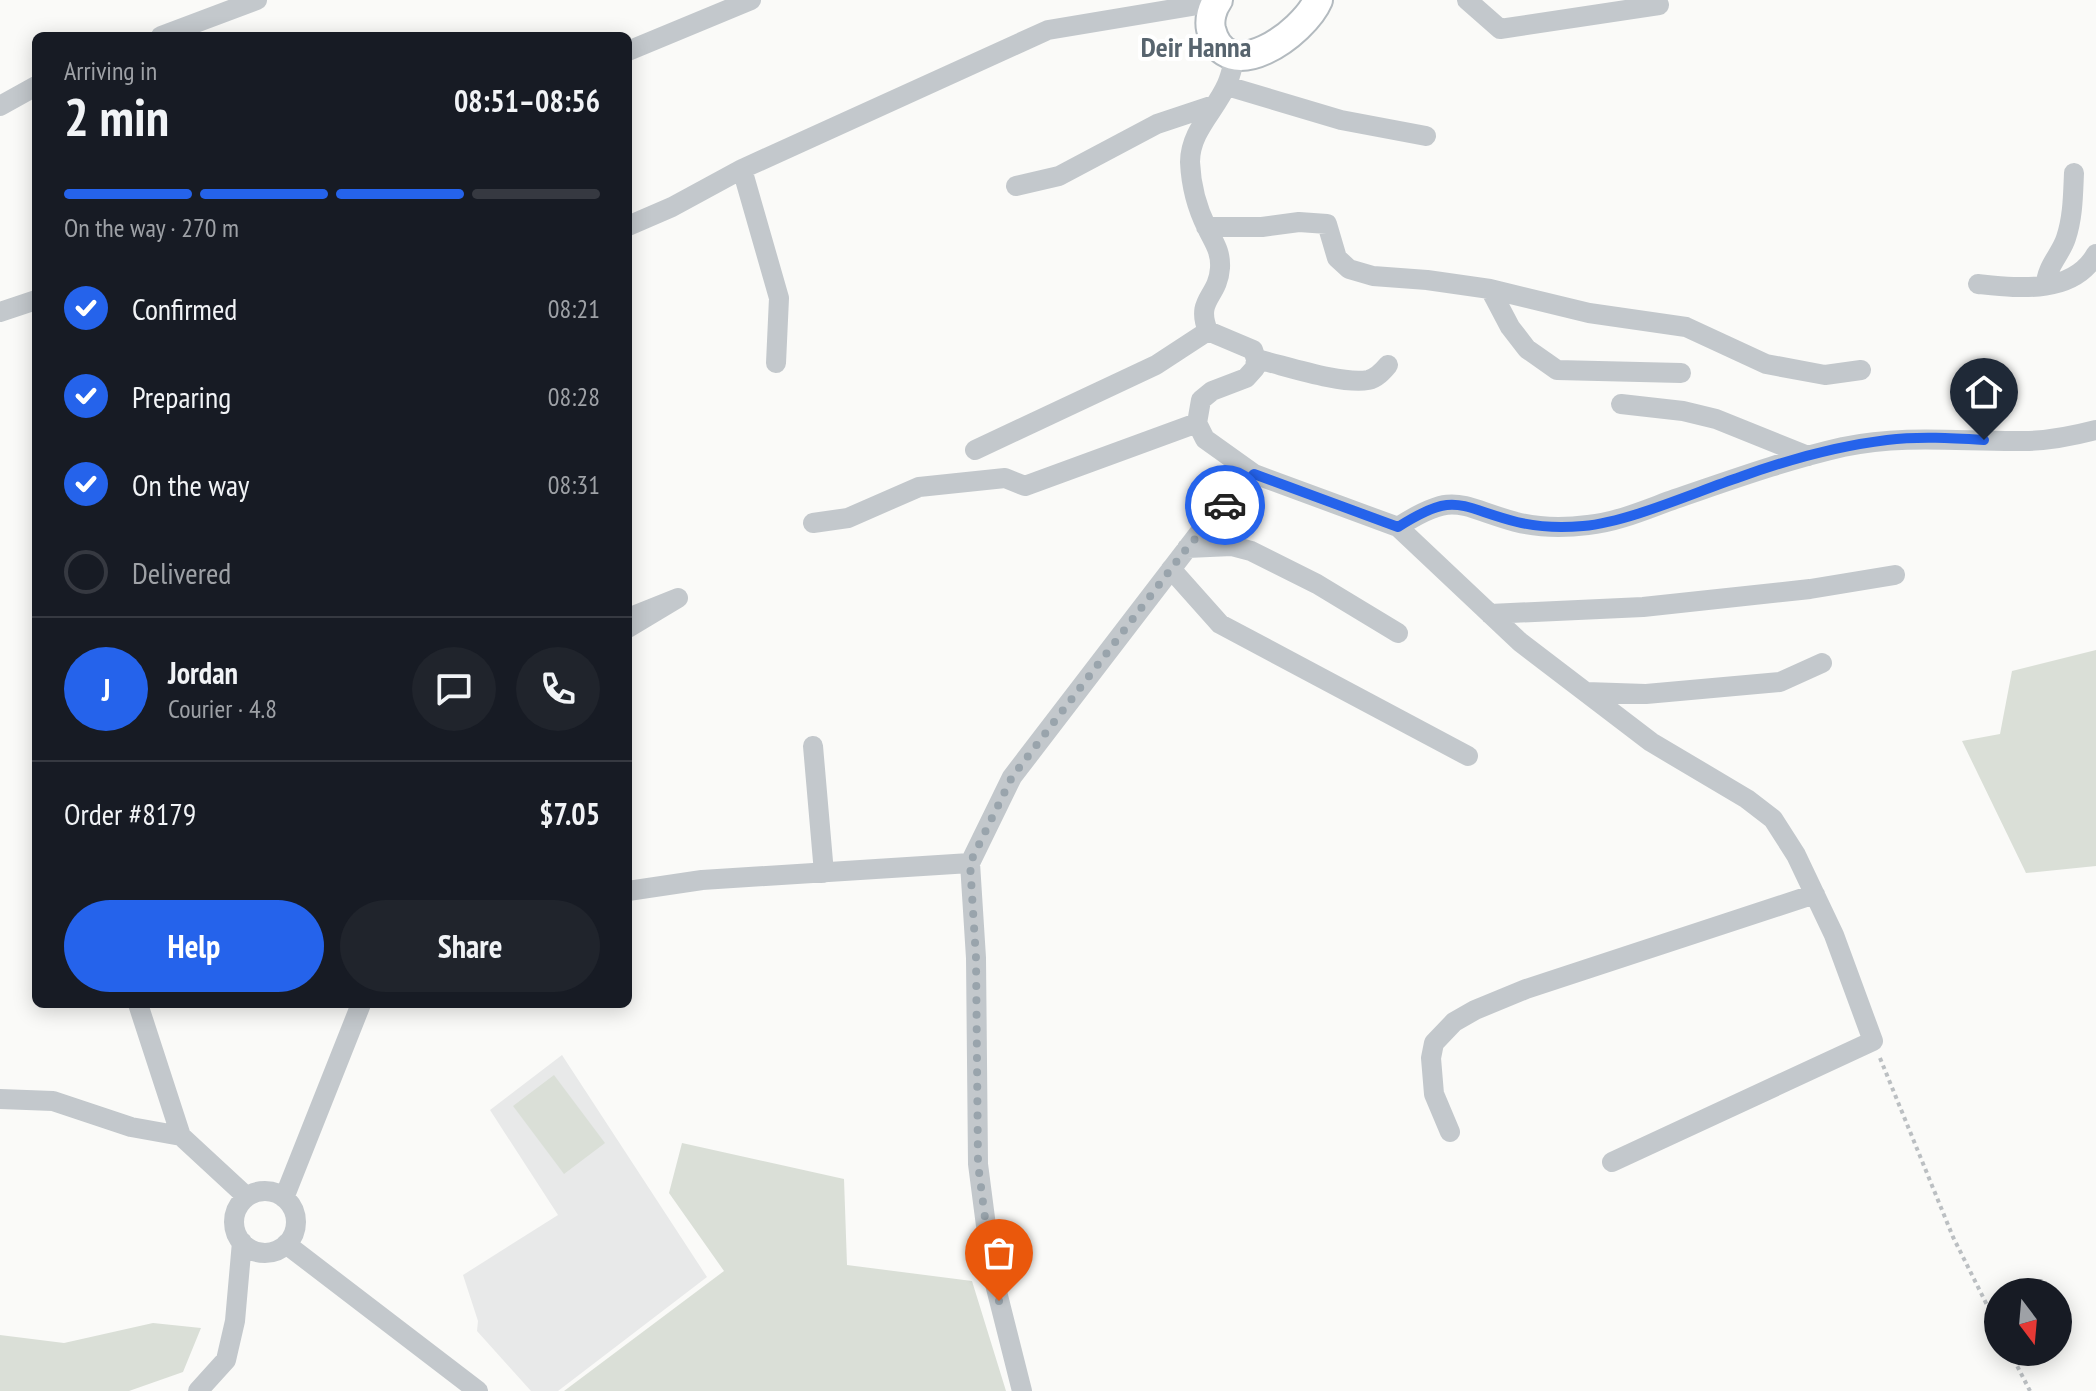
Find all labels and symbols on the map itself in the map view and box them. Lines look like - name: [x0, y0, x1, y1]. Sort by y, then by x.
- district label: Deir Hanna: [1141, 28, 1251, 65]
- pin: [1950, 358, 2018, 440]
- courier: [1185, 465, 1265, 545]
- pin: [965, 1219, 1033, 1301]
- north arrow: [1984, 1278, 2072, 1366]

